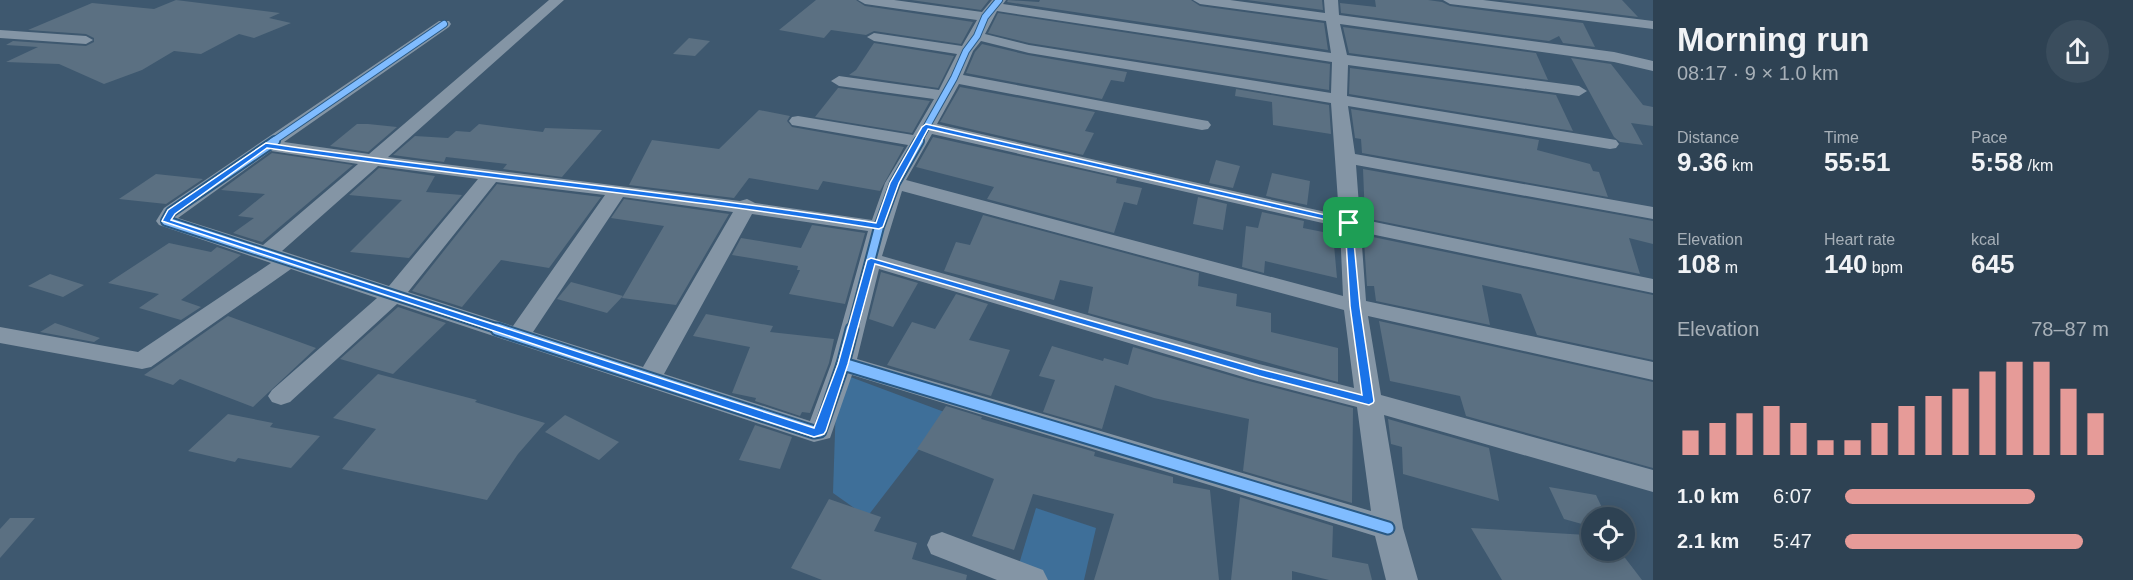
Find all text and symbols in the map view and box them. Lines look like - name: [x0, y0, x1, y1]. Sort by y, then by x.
- button: share: [2046, 20, 2109, 83]
- text: Morning run: [1677, 21, 1869, 58]
- text: 08:17 · 9 × 1.0 km: [1677, 62, 1839, 84]
- text: Distance: [1677, 129, 1739, 146]
- text: Time: [1824, 129, 1859, 146]
- text: Pace: [1971, 129, 2007, 146]
- text: 9.36: [1677, 147, 1728, 177]
- text: 55:51: [1824, 147, 1891, 177]
- text: 5:58: [1971, 147, 2023, 177]
- text: km: [1728, 157, 1753, 174]
- text: /km: [2023, 157, 2053, 174]
- pin: [1323, 197, 1374, 248]
- icon: arrive: [1332, 206, 1365, 239]
- text: Elevation: [1677, 231, 1743, 248]
- text: Heart rate: [1824, 231, 1895, 248]
- text: kcal: [1971, 231, 1999, 248]
- text: 108: [1677, 249, 1720, 279]
- text: 140: [1824, 249, 1867, 279]
- text: 645: [1971, 249, 2014, 279]
- text: m: [1720, 259, 1738, 276]
- text: bpm: [1867, 259, 1903, 276]
- text: Elevation: [1677, 318, 1759, 340]
- text: 78–87 m: [2031, 318, 2109, 340]
- text: 1.0 km: [1677, 485, 1739, 507]
- text: 6:07: [1773, 485, 1812, 507]
- map controls: [1581, 507, 1635, 561]
- button: locate: [1581, 507, 1635, 561]
- text: 2.1 km: [1677, 530, 1739, 552]
- text: 5:47: [1773, 530, 1812, 552]

